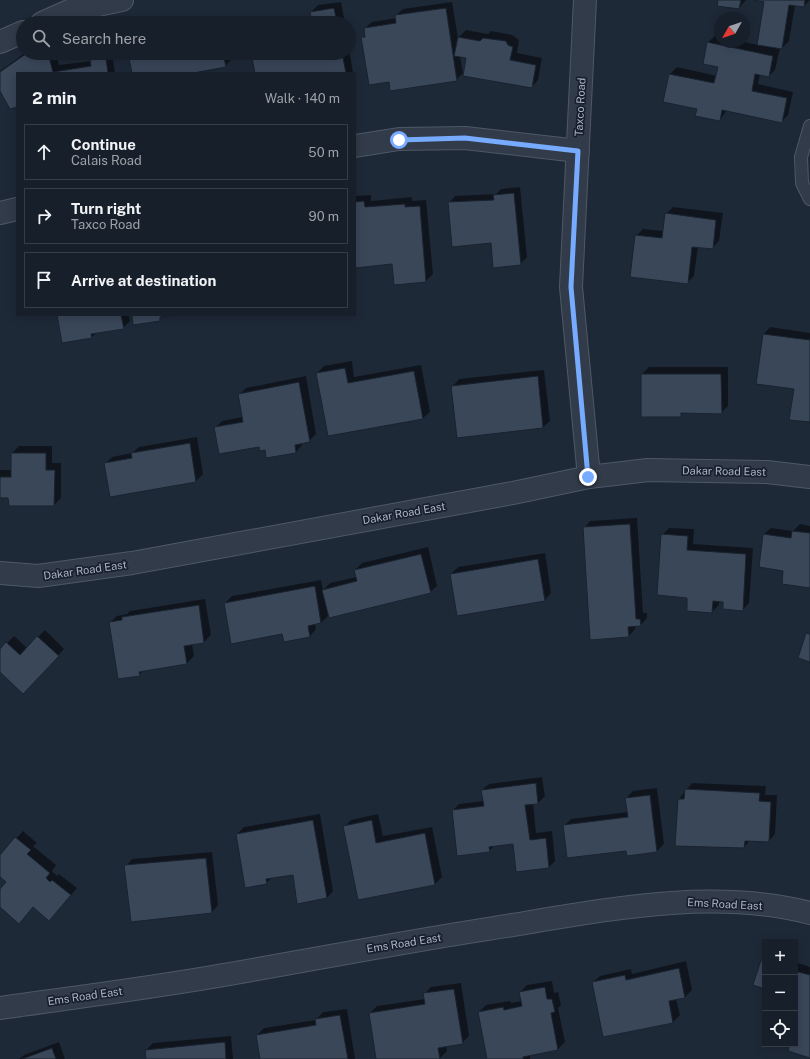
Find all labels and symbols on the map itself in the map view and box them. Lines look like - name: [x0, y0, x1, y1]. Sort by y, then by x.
- north arrow: [714, 12, 750, 48]
- street label: Taxco Road: [572, 77, 588, 137]
- route start: [390, 131, 408, 149]
- street label: Dakar Road East: [682, 464, 766, 478]
- route end: [579, 468, 597, 486]
- street label: Dakar Road East: [362, 500, 446, 526]
- street label: Dakar Road East: [43, 558, 127, 582]
- street label: Ems Road East: [687, 896, 763, 912]
- street label: Ems Road East: [366, 931, 442, 955]
- street label: Ems Road East: [47, 985, 123, 1007]

